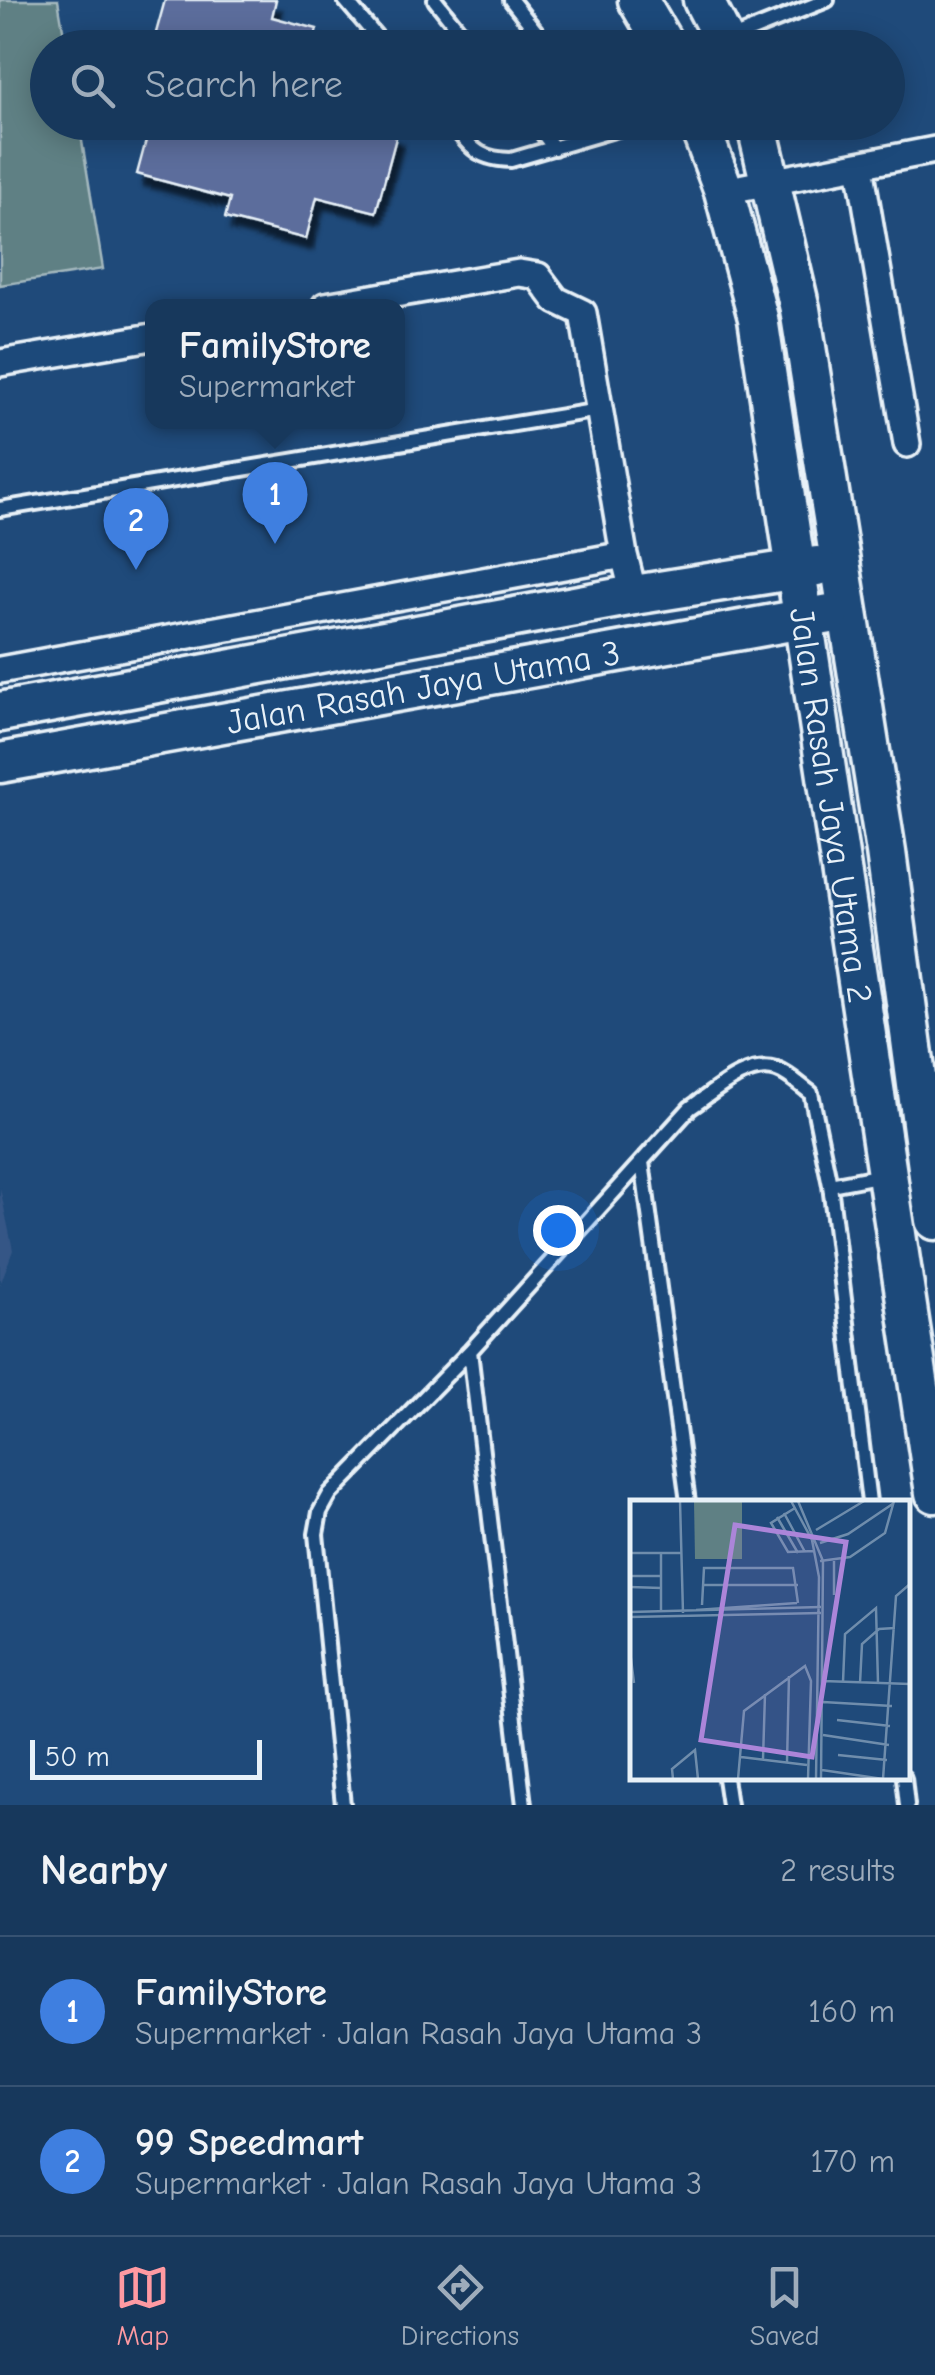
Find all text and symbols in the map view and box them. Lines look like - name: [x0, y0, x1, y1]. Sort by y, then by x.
- search box: [30, 30, 905, 140]
- icon: search: [65, 58, 120, 113]
- text: Search here: [145, 63, 343, 107]
- popup: [145, 299, 405, 429]
- text: FamilyStore: [179, 324, 371, 368]
- text: Supermarket: [179, 368, 354, 405]
- pin: 1: [242, 462, 308, 544]
- pin: 2: [104, 488, 168, 570]
- street label: Jalan Rasah Jaya Utama 2: [781, 605, 881, 1006]
- street label: Jalan Rasah Jaya Utama 3: [223, 632, 623, 742]
- your location: [533, 1205, 584, 1256]
- inset map: [630, 1500, 910, 1780]
- scale bar: [30, 1735, 262, 1780]
- text: 50 m: [45, 1741, 110, 1773]
- text: Nearby: [40, 1846, 167, 1895]
- text: 2 results: [780, 1852, 895, 1889]
- text: FamilyStore: [135, 1971, 327, 2015]
- text: 1: [66, 1993, 79, 2030]
- text: 160 m: [808, 1993, 895, 2030]
- text: Supermarket · Jalan Rasah Jaya Utama 3: [135, 2015, 702, 2052]
- text: 99 Speedmart: [135, 2121, 363, 2165]
- text: 2: [65, 2143, 80, 2180]
- text: 170 m: [811, 2143, 895, 2180]
- text: Supermarket · Jalan Rasah Jaya Utama 3: [135, 2165, 702, 2202]
- tab: Map: [115, 2260, 170, 2352]
- tab: Directions: [401, 2260, 519, 2352]
- tab: Saved: [750, 2260, 820, 2352]

